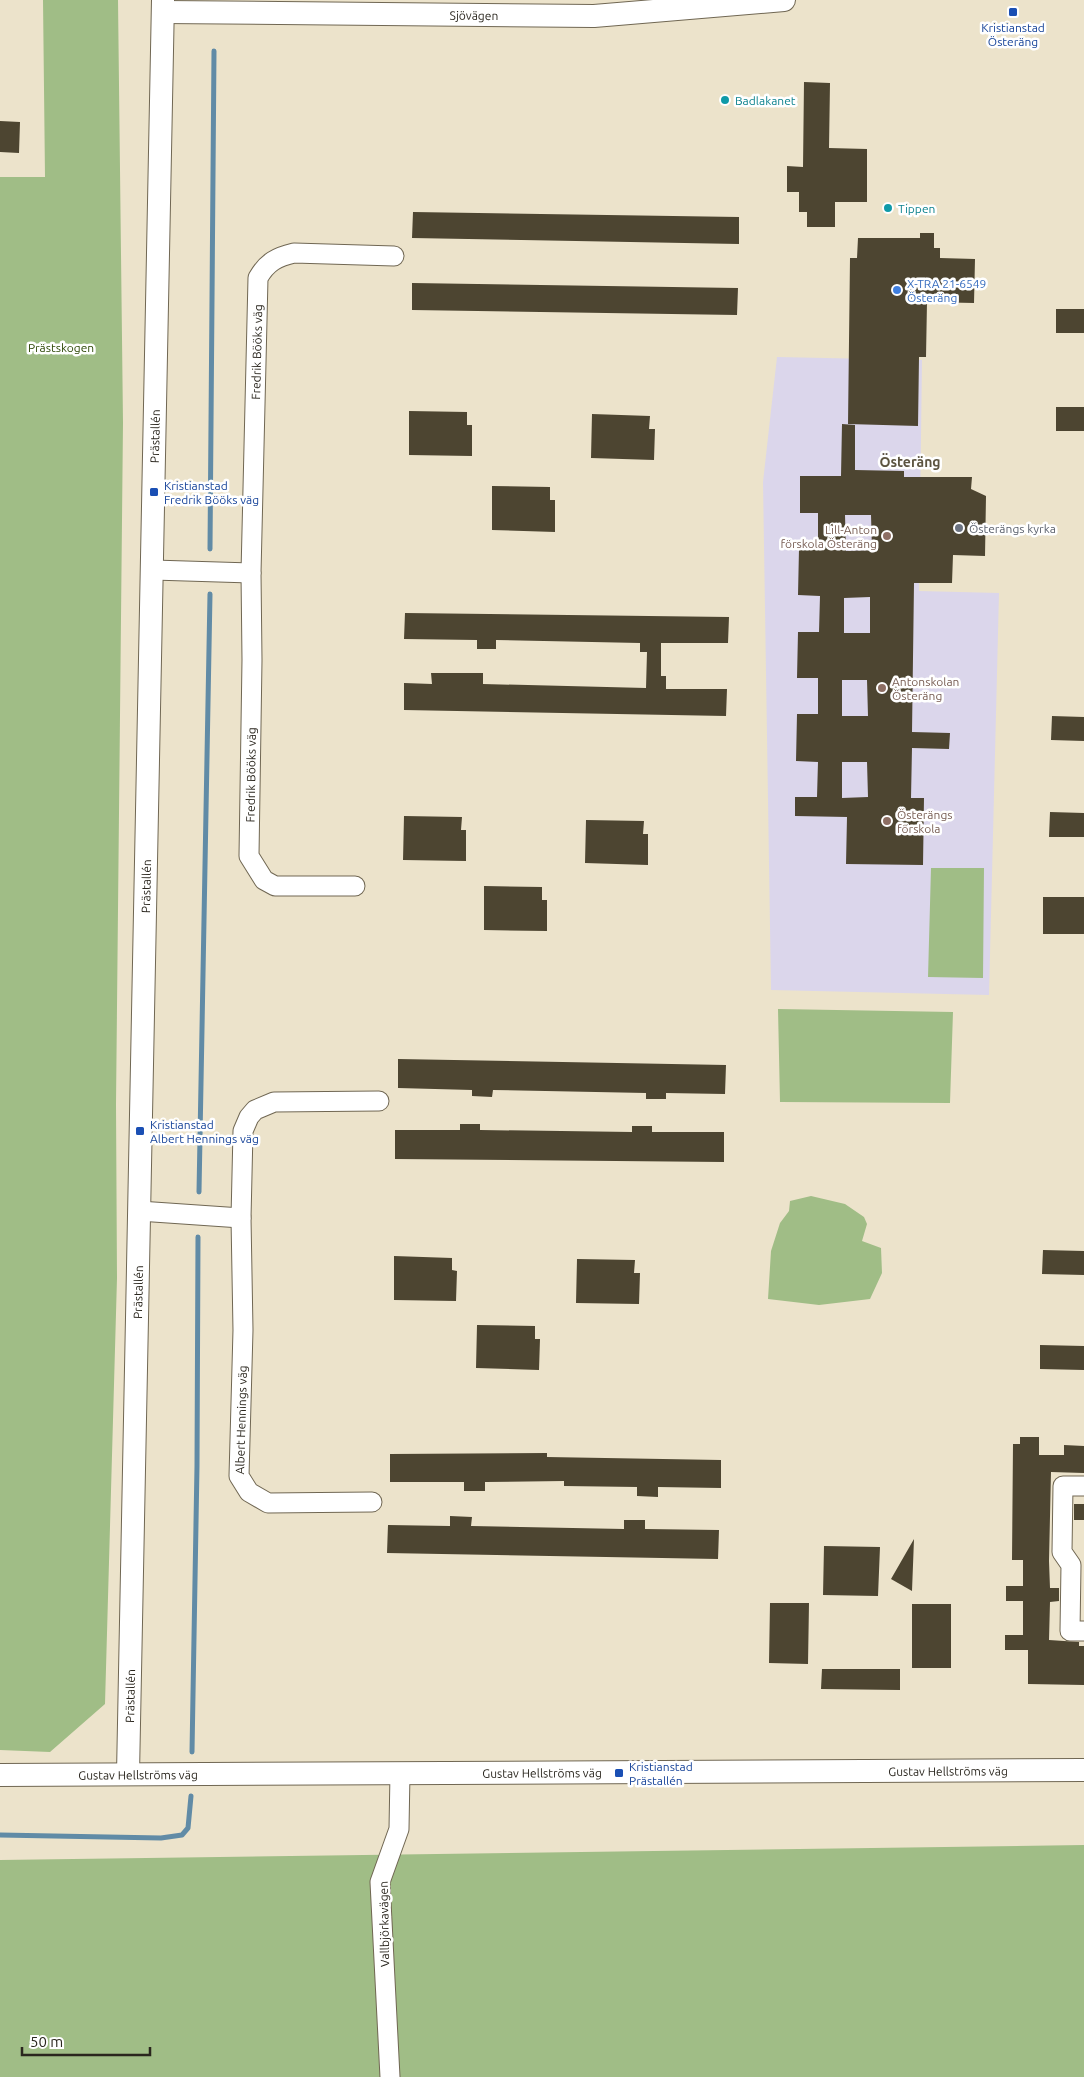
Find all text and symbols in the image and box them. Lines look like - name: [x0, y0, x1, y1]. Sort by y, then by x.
- marker: Kristianstad Österäng: [1007, 6, 1019, 18]
- street label: Sjövägen: [450, 8, 498, 22]
- place label: Kristianstad Österäng: [981, 21, 1045, 48]
- marker: Badlakanet: [719, 94, 731, 106]
- place label: Badlakanet: [735, 94, 796, 107]
- marker: Tippen: [882, 202, 894, 214]
- place label: Tippen: [898, 202, 935, 215]
- place label: X-TRA 21-6549 Österäng: [907, 277, 986, 304]
- marker: X-TRA 21-6549 Österäng: [891, 284, 903, 296]
- street label: Fredrik Bööks väg: [249, 304, 264, 400]
- park label: Prästskogen: [28, 341, 94, 354]
- street label: Prästallén: [147, 409, 161, 463]
- district label: Österäng: [879, 453, 941, 470]
- place label: Kristianstad Fredrik Bööks väg: [164, 479, 259, 506]
- marker: Kristianstad Fredrik Bööks väg: [148, 486, 160, 498]
- marker: Österängs kyrka: [953, 522, 965, 534]
- place label: Österängs kyrka: [969, 522, 1056, 535]
- place label: Lill-Anton förskola Österäng: [780, 523, 877, 550]
- marker: Lill-Anton förskola Österäng: [881, 530, 893, 542]
- place label: Antonskolan Österäng: [892, 675, 959, 702]
- marker: Antonskolan Österäng: [876, 682, 888, 694]
- street label: Fredrik Bööks väg: [243, 727, 257, 823]
- place label: Österängs förskola: [897, 808, 953, 835]
- marker: Österängs förskola: [881, 815, 893, 827]
- street label: Prästallén: [138, 859, 153, 913]
- place label: Kristianstad Albert Hennings väg: [150, 1118, 259, 1145]
- marker: Kristianstad Albert Hennings väg: [134, 1125, 146, 1137]
- street label: Prästallén: [130, 1265, 145, 1319]
- street label: Albert Hennings väg: [233, 1365, 249, 1474]
- street label: Prästallén: [123, 1669, 137, 1723]
- place label: Kristianstad Prästallén: [629, 1760, 693, 1787]
- street label: Gustav Hellströms väg: [888, 1764, 1008, 1777]
- street label: Gustav Hellströms väg: [482, 1766, 602, 1779]
- marker: Kristianstad Prästallén: [613, 1767, 625, 1779]
- street label: Gustav Hellströms väg: [78, 1768, 198, 1781]
- street label: Vallbjörkavägen: [377, 1881, 391, 1967]
- scale bar: [22, 2024, 150, 2056]
- text: 50 m: [30, 2033, 63, 2050]

